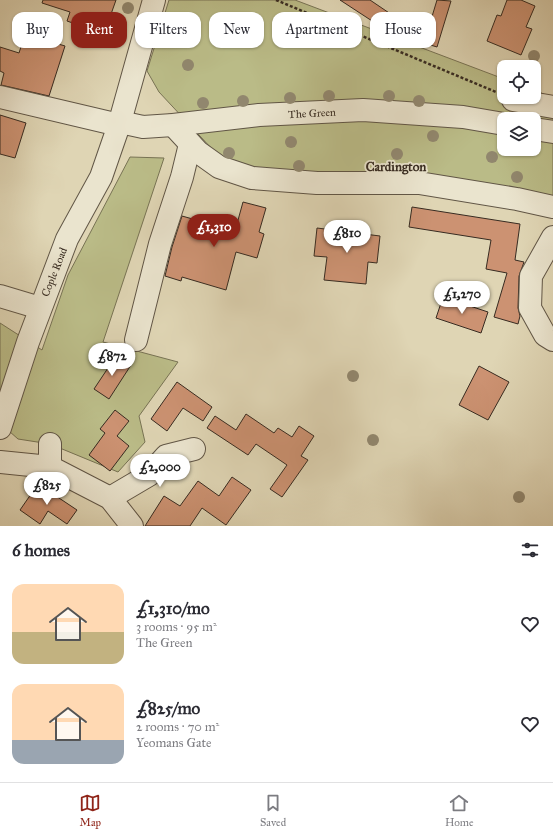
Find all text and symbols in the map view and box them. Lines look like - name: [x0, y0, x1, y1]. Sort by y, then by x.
- chip: Buy: [12, 12, 63, 48]
- chip: Rent: [71, 12, 127, 48]
- chip: Filters: [135, 12, 201, 48]
- chip: New: [209, 12, 264, 48]
- chip: Apartment: [272, 12, 362, 48]
- chip: House: [370, 12, 436, 48]
- map controls: [497, 60, 541, 156]
- button: locate: [497, 60, 541, 104]
- street label: The Green: [288, 106, 336, 121]
- button: layers: [497, 112, 541, 156]
- district label: Cardington: [366, 159, 426, 175]
- pin: £1,310: [181, 214, 247, 248]
- text: £1,310: [196, 219, 232, 235]
- pin: £810: [323, 220, 371, 254]
- text: £810: [333, 225, 361, 241]
- street label: Cople Road: [39, 245, 70, 299]
- pin: £1,270: [429, 281, 495, 315]
- text: £1,270: [443, 286, 481, 302]
- pin: £872: [88, 343, 136, 377]
- text: £872: [97, 348, 127, 364]
- pin: £2,000: [127, 454, 193, 488]
- text: £2,000: [139, 459, 181, 475]
- pin: £825: [23, 472, 71, 506]
- text: £825: [33, 477, 61, 493]
- icon: filters: [519, 539, 541, 561]
- text: 6 homes: [12, 540, 70, 561]
- text: £1,310/mo: [136, 598, 210, 619]
- icon: home: [44, 600, 92, 648]
- icon: heart: [519, 613, 541, 635]
- text: 3 rooms · 95 m²: [136, 619, 217, 635]
- text: The Green: [136, 635, 192, 651]
- text: £825/mo: [136, 698, 200, 719]
- icon: home: [44, 700, 92, 748]
- icon: heart: [519, 713, 541, 735]
- text: 2 rooms · 70 m²: [136, 719, 219, 735]
- text: Yeomans Gate: [136, 735, 211, 751]
- tab: Map: [79, 792, 101, 829]
- tab: Saved: [260, 792, 286, 829]
- tab: Home: [445, 792, 474, 829]

